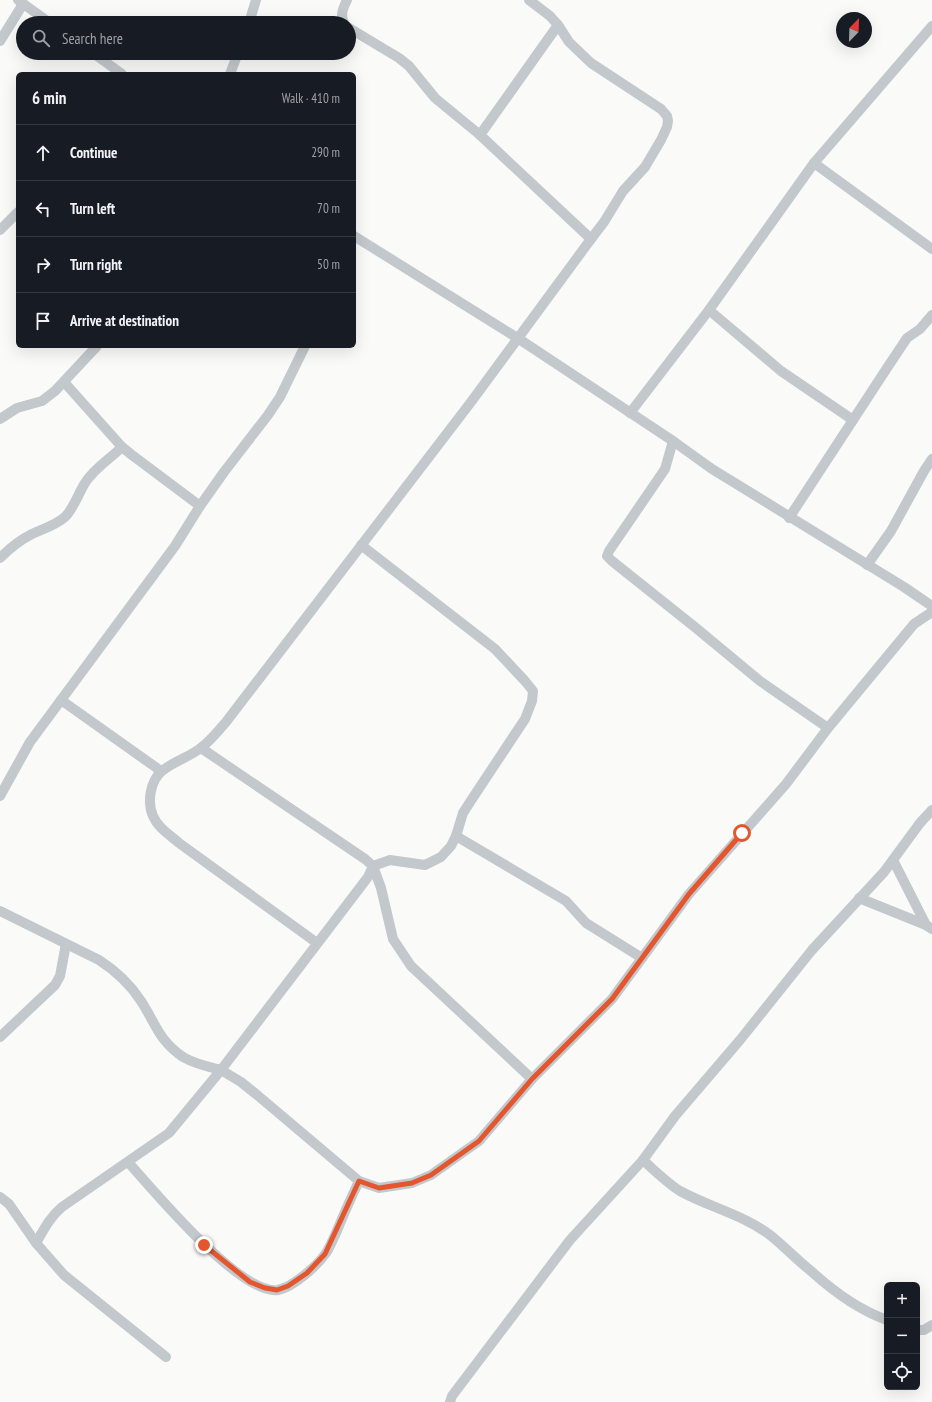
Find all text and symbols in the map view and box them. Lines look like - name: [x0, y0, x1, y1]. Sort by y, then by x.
- north arrow: [836, 12, 872, 48]
- search box: [16, 16, 356, 60]
- icon: search: [30, 27, 52, 49]
- text: Search here: [62, 29, 123, 48]
- text: 6 min: [32, 87, 66, 109]
- text: Walk · 410 m: [282, 90, 340, 107]
- icon: ahead: [32, 142, 54, 164]
- text: Continue: [70, 143, 117, 162]
- text: 290 m: [311, 144, 340, 161]
- icon: left: [32, 198, 54, 220]
- text: Turn left: [70, 199, 115, 218]
- text: 70 m: [317, 200, 340, 217]
- icon: right: [32, 254, 54, 276]
- text: Turn right: [70, 255, 122, 274]
- text: 50 m: [317, 256, 340, 273]
- icon: arrive: [32, 310, 54, 332]
- text: Arrive at destination: [70, 311, 179, 330]
- route start: [733, 824, 751, 842]
- route end: [195, 1236, 213, 1254]
- map controls: [884, 1282, 920, 1390]
- button: +: [884, 1282, 920, 1318]
- button: −: [884, 1318, 920, 1354]
- button: locate: [884, 1354, 920, 1390]

